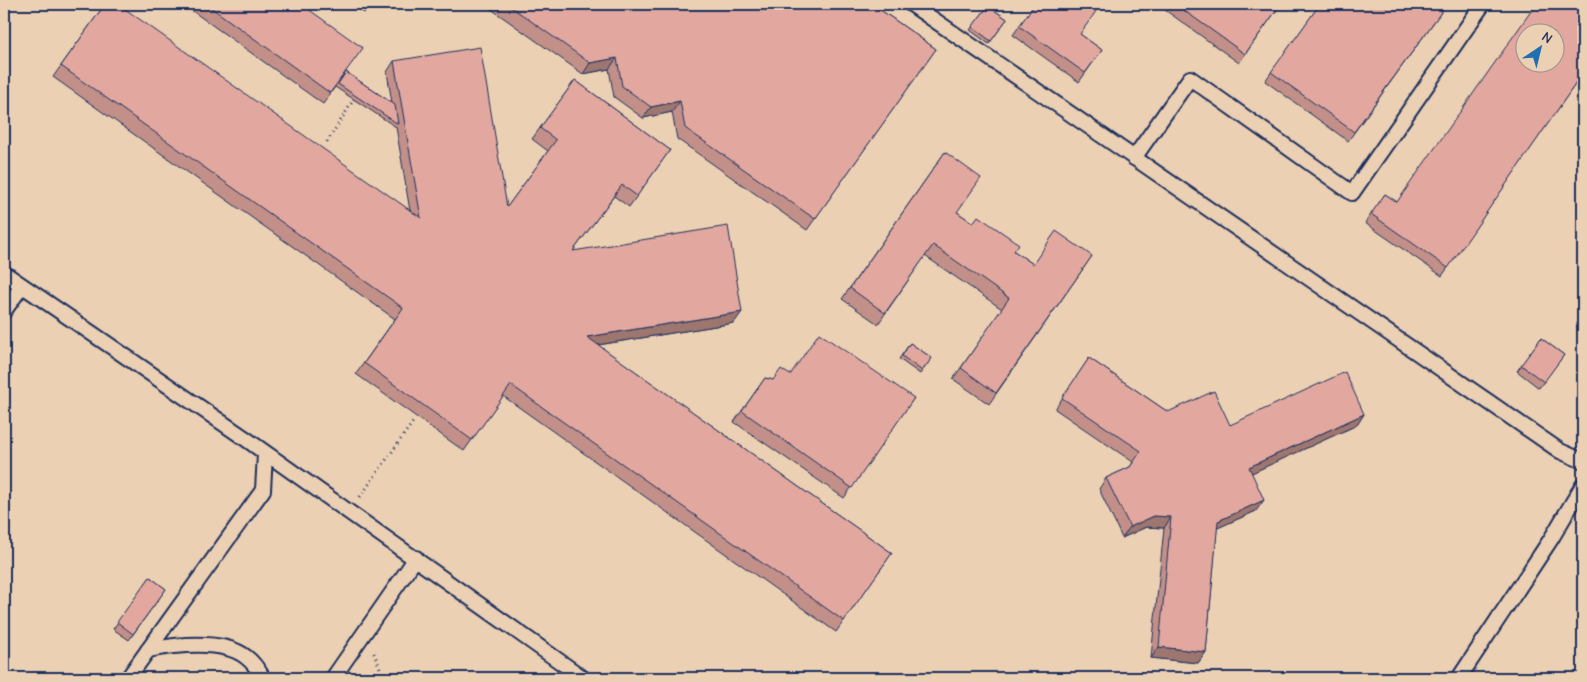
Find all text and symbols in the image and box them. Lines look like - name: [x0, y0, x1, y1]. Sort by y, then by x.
- north arrow: [1514, 22, 1564, 72]
- text: N: [1539, 28, 1556, 47]

